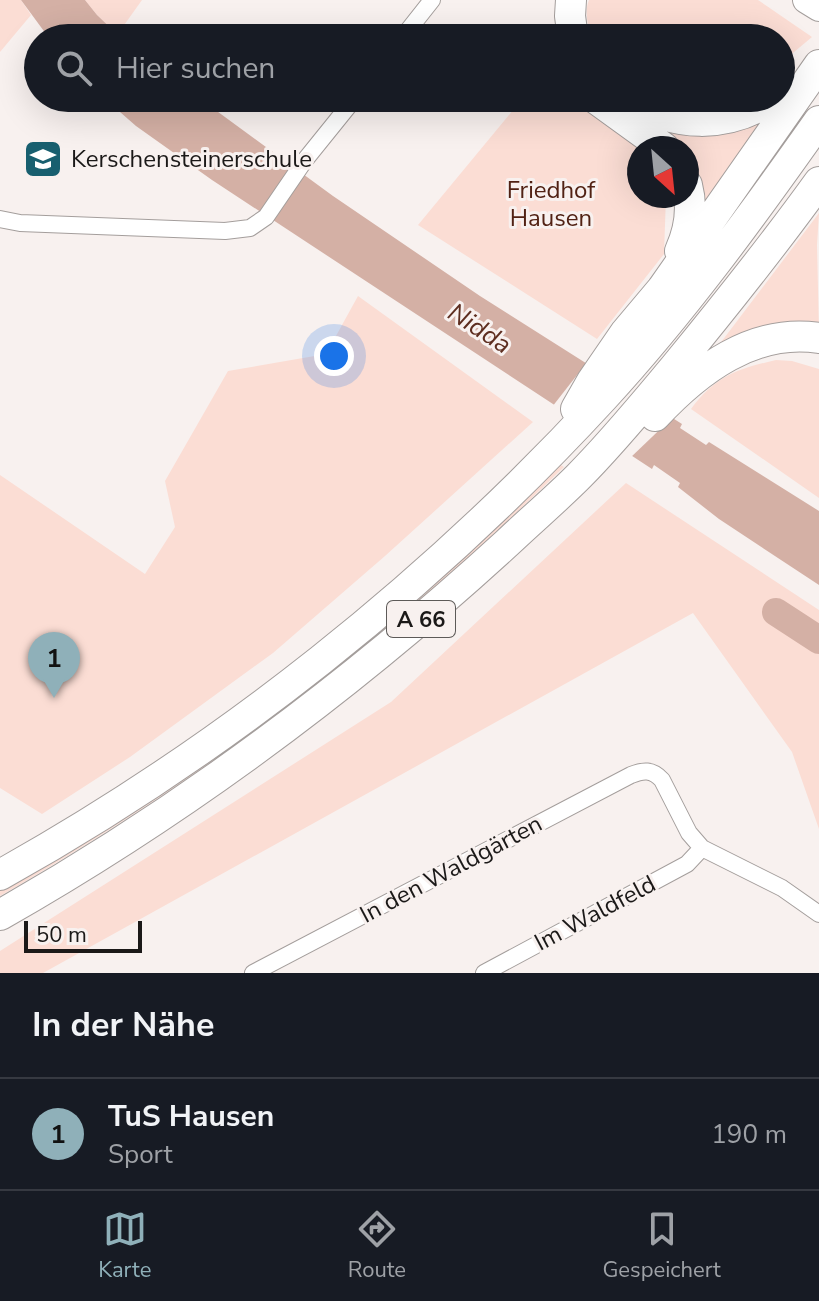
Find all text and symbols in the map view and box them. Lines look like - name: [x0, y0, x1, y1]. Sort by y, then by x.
- search box: [24, 24, 795, 112]
- icon: search: [52, 46, 96, 90]
- text: Hier suchen: [116, 48, 275, 89]
- north arrow: [627, 136, 699, 208]
- school or university icon: Kerschensteinerschule: [22, 138, 64, 180]
- place label: Kerschensteinerschule: [71, 143, 312, 175]
- park label: Friedhof Hausen: [507, 174, 596, 234]
- water label: Nidda: [441, 295, 518, 362]
- your location: [314, 336, 354, 376]
- road number: A 66: [387, 601, 455, 637]
- pin: 1: [28, 632, 80, 698]
- street label: In den Waldgärten: [354, 807, 548, 931]
- street label: Im Waldfeld: [529, 868, 661, 958]
- scale bar: [24, 917, 142, 953]
- text: 50 m: [36, 920, 87, 950]
- text: In der Nähe: [32, 1002, 214, 1048]
- text: TuS Hausen: [108, 1096, 274, 1137]
- text: 1: [50, 1117, 66, 1152]
- text: 190 m: [711, 1117, 787, 1152]
- text: Sport: [108, 1137, 173, 1172]
- tab: Karte: [98, 1207, 151, 1285]
- tab: Route: [348, 1207, 406, 1285]
- tab: Gespeichert: [602, 1207, 721, 1285]

